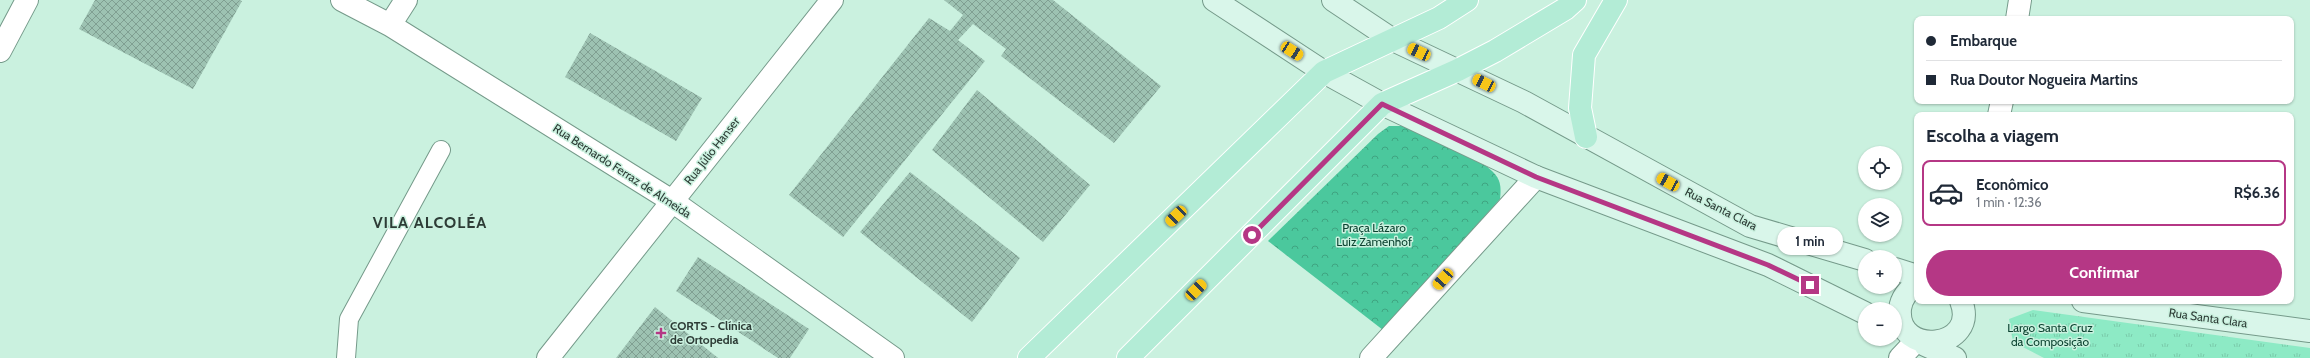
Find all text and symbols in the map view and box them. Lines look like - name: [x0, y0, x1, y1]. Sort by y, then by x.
- text: Embarque: [1950, 32, 2017, 50]
- car: [1279, 39, 1305, 63]
- car: [1406, 41, 1432, 63]
- text: Rua Doutor Nogueira Martins: [1950, 71, 2138, 89]
- car: [1471, 72, 1497, 94]
- street label: Rua Júlio Hanser: [681, 114, 743, 187]
- street label: Rua Bernardo Ferraz de Almeida: [550, 120, 694, 221]
- text: Escolha a viagem: [1926, 125, 2059, 147]
- map controls: [1858, 146, 1902, 346]
- button: locate: [1858, 146, 1902, 190]
- car: [1655, 171, 1681, 193]
- icon: car: [1928, 175, 1964, 211]
- text: Econômico: [1976, 176, 2048, 194]
- street label: Rua Santa Clara: [1683, 184, 1760, 233]
- text: R$6.36: [2234, 184, 2280, 202]
- text: 1 min · 12:36: [1976, 194, 2042, 210]
- button: layers: [1858, 198, 1902, 242]
- car: [1163, 203, 1189, 229]
- district label: VILA ALCOLÉA: [373, 213, 487, 232]
- park label: Praça Lázaro Luiz Zamenhof: [1336, 220, 1412, 249]
- route start: [1243, 226, 1261, 244]
- callout: 1 min: [1777, 227, 1843, 255]
- text: 1 min: [1795, 233, 1825, 249]
- button: +: [1858, 250, 1902, 294]
- button: Confirmar: [1926, 250, 2282, 296]
- car: [1431, 266, 1455, 292]
- route end: [1801, 276, 1819, 294]
- car: [1183, 277, 1209, 303]
- button: −: [1858, 302, 1902, 346]
- street label: Rua Santa Clara: [2168, 305, 2249, 330]
- place label: CORTS - Clínica de Ortopedia: [670, 318, 752, 347]
- park label: Largo Santa Cruz da Composição: [2007, 320, 2093, 349]
- marker: CORTS - Clínica de Ortopedia: [655, 327, 667, 339]

